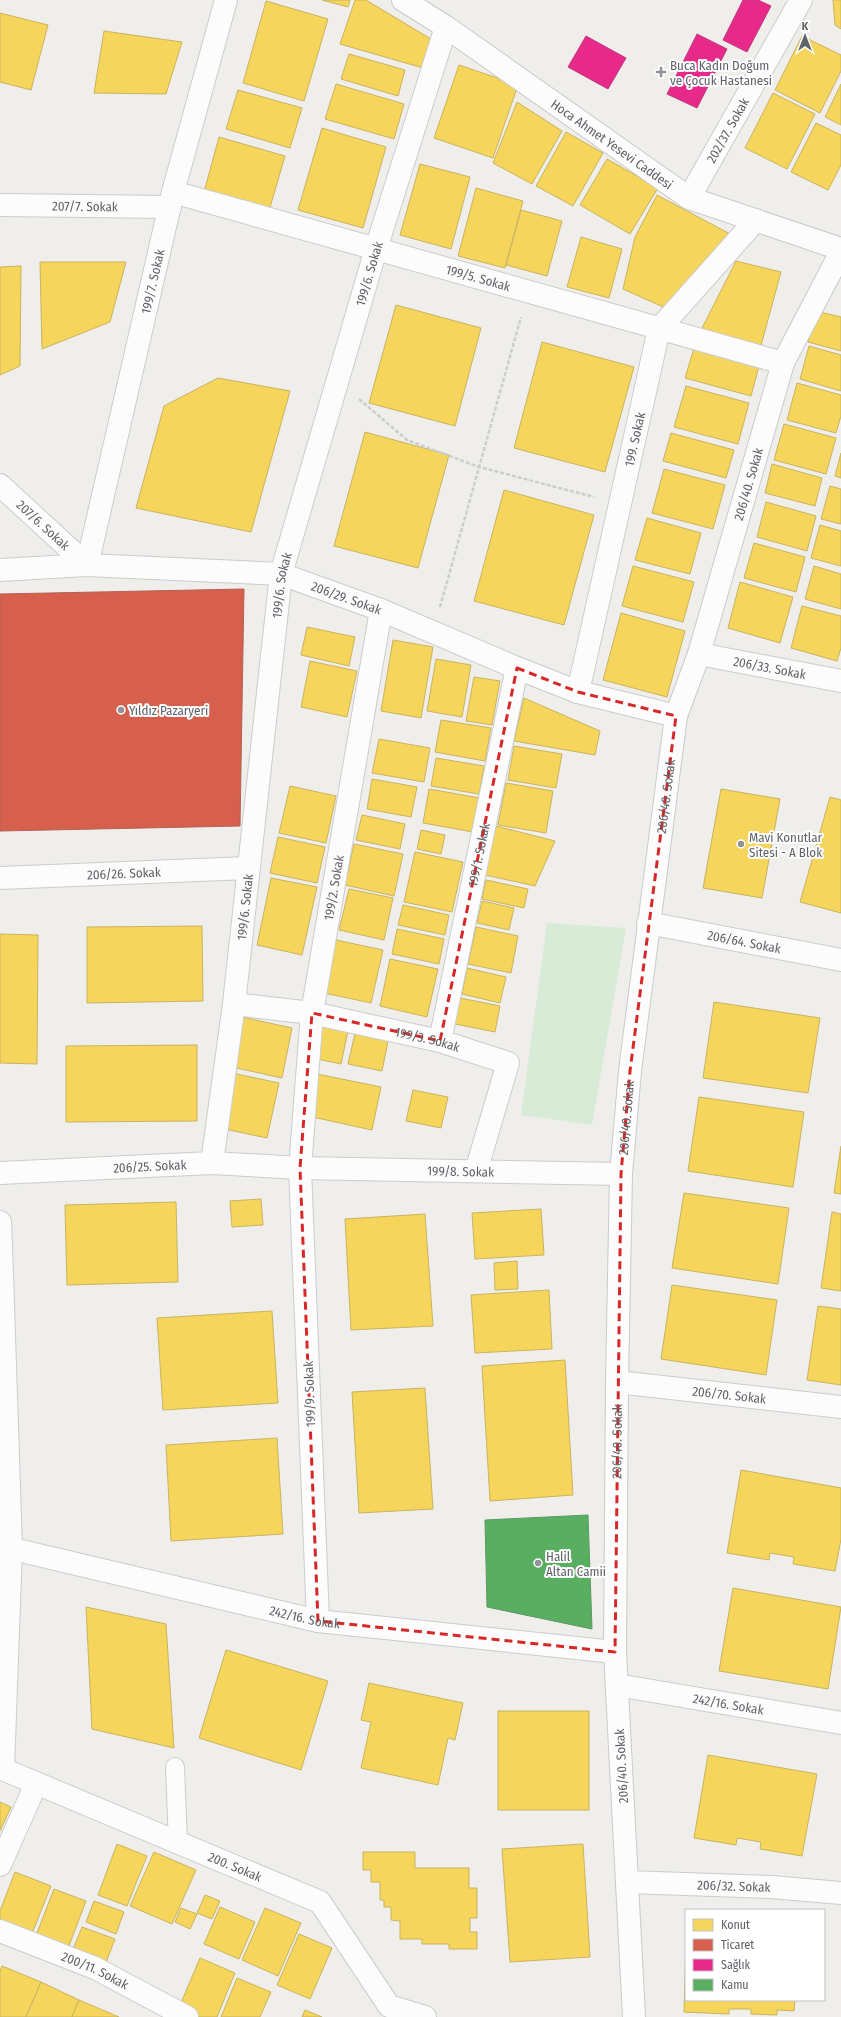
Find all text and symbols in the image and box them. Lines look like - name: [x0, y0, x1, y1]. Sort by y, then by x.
- north arrow: [785, 16, 825, 56]
- text: K: [802, 20, 809, 33]
- place label: Buca Kadın Doğum ve Çocuk Hastanesi: [670, 58, 772, 88]
- marker: Buca Kadın Doğum ve Çocuk Hastanesi: [655, 66, 667, 78]
- street label: 202/37. Sokak: [704, 94, 753, 166]
- street label: Hoca Ahmet Yesevi Caddesi: [548, 96, 676, 192]
- street label: 207/7. Sokak: [52, 199, 119, 214]
- street label: 199/6. Sokak: [353, 239, 386, 308]
- street label: 199/7. Sokak: [138, 247, 168, 315]
- street label: 199/5. Sokak: [444, 262, 513, 294]
- street label: 199. Sokak: [622, 410, 648, 468]
- street label: 206/40. Sokak: [731, 445, 766, 522]
- street label: 207/6. Sokak: [13, 497, 73, 554]
- street label: 199/6. Sokak: [269, 550, 295, 619]
- street label: 206/29. Sokak: [309, 579, 384, 618]
- street label: 206/33. Sokak: [732, 654, 808, 682]
- place label: Yıldız Pazaryeri: [129, 703, 208, 718]
- marker: Yıldız Pazaryeri: [116, 705, 126, 715]
- street label: 206/40. Sokak: [654, 757, 678, 834]
- street label: 199/1. Sokak: [465, 821, 493, 888]
- place label: Mavi Konutlar Sitesi - A Blok: [749, 830, 823, 860]
- marker: Mavi Konutlar Sitesi - A Blok: [736, 839, 746, 849]
- street label: 199/2. Sokak: [321, 853, 347, 922]
- street label: 206/26. Sokak: [87, 864, 162, 882]
- street label: 199/6. Sokak: [234, 872, 256, 941]
- street label: 206/64. Sokak: [706, 928, 783, 957]
- street label: 199/3. Sokak: [394, 1024, 463, 1055]
- street label: 206/40. Sokak: [616, 1079, 637, 1156]
- street label: 206/25. Sokak: [113, 1157, 188, 1176]
- street label: 199/8. Sokak: [427, 1163, 495, 1180]
- street label: 199/9. Sokak: [301, 1360, 318, 1427]
- street label: 206/70. Sokak: [692, 1383, 768, 1407]
- street label: 206/40. Sokak: [609, 1403, 625, 1479]
- place label: Halil Altan Camii: [546, 1549, 606, 1579]
- marker: Halil Altan Camii: [533, 1558, 543, 1568]
- street label: 242/16. Sokak: [268, 1603, 342, 1631]
- street label: 242/16. Sokak: [692, 1691, 766, 1718]
- street label: 206/40. Sokak: [612, 1727, 631, 1804]
- street label: 200. Sokak: [206, 1849, 265, 1885]
- street label: 206/32. Sokak: [697, 1877, 772, 1895]
- legend: [685, 1909, 825, 2001]
- text: Konut: [721, 1918, 750, 1932]
- text: Ticaret: [721, 1938, 754, 1952]
- street label: 200/11. Sokak: [60, 1949, 132, 1993]
- text: Sağlık: [721, 1958, 751, 1972]
- text: Kamu: [721, 1978, 749, 1992]

